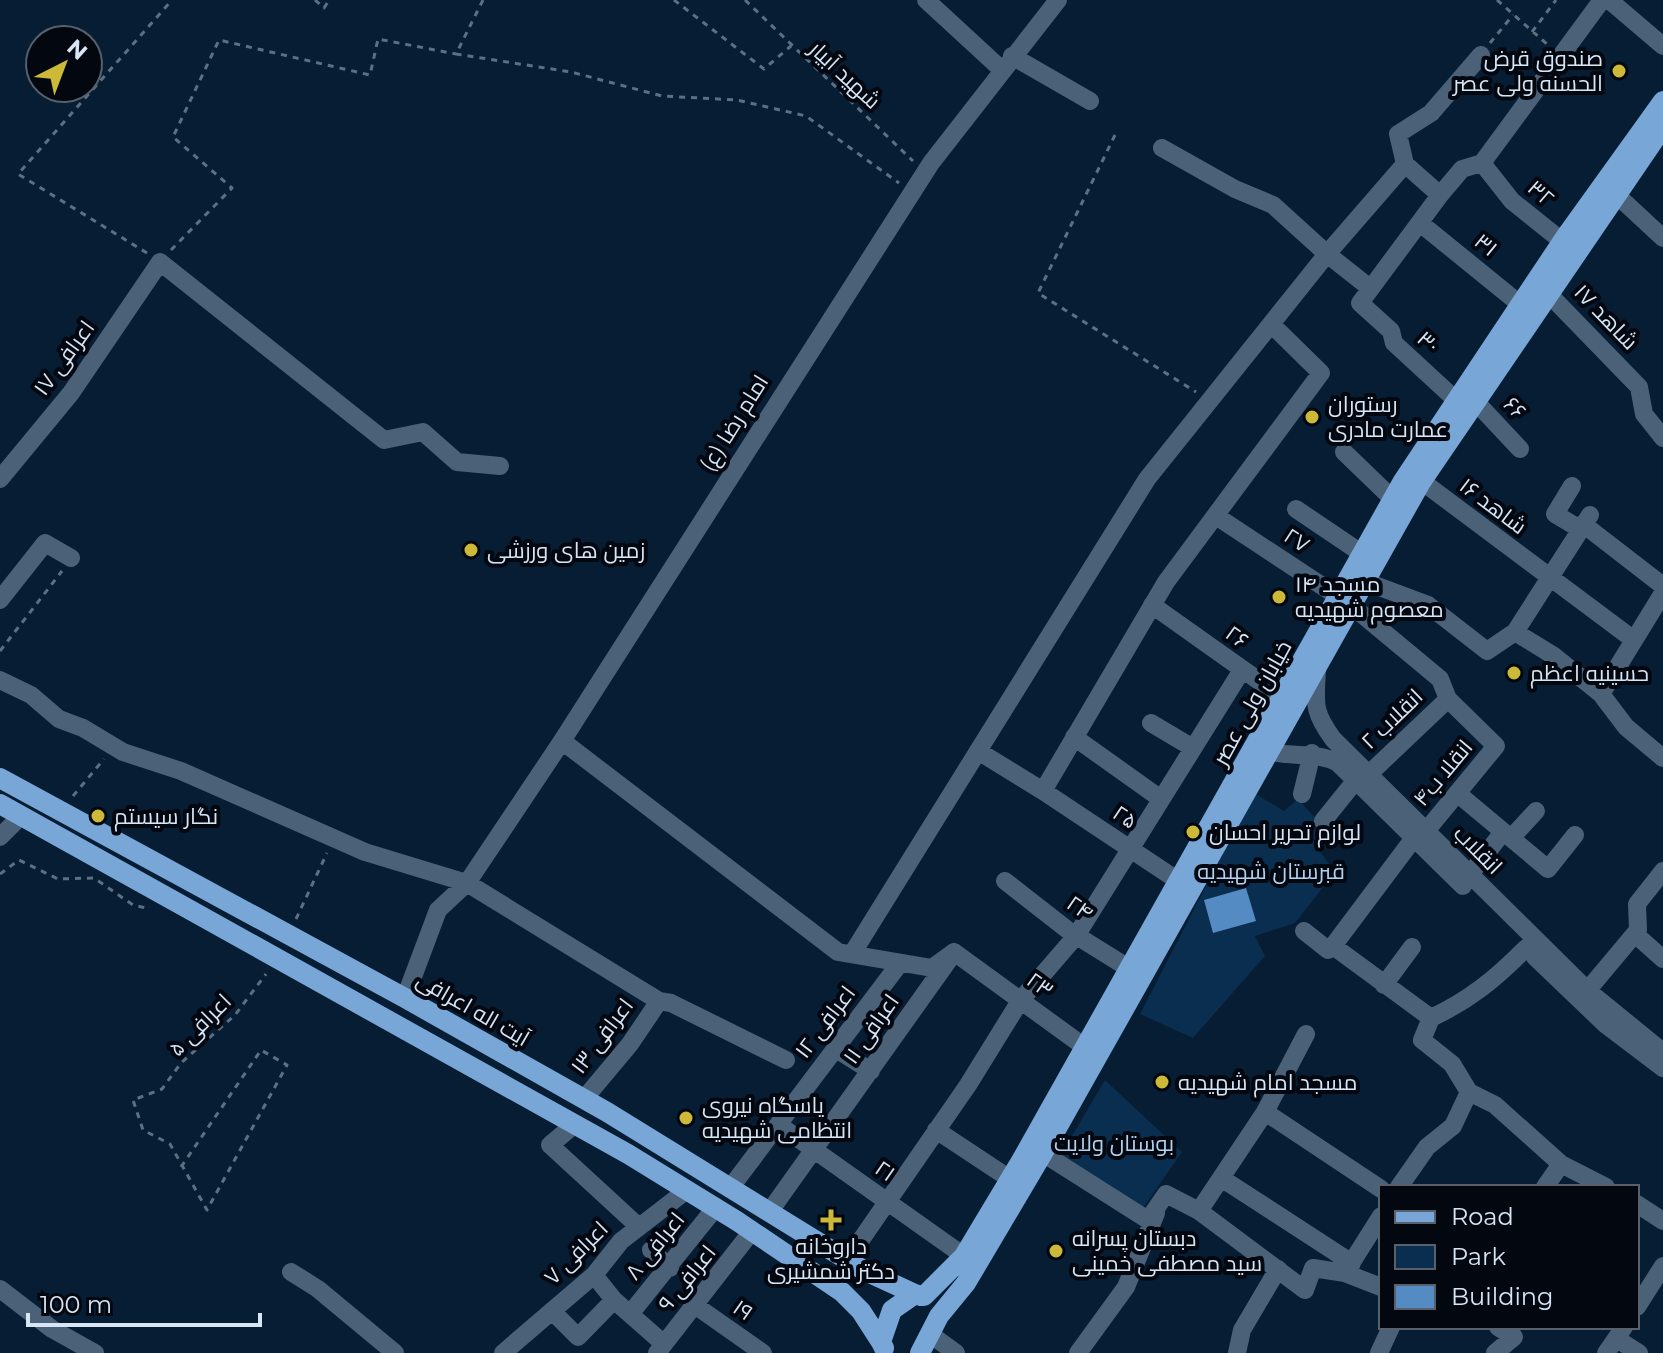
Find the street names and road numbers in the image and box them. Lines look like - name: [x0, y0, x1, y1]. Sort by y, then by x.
- street label: شهید آبیار: [802, 34, 886, 115]
- street label: ۳۲: [1522, 174, 1560, 212]
- street label: ۳۱: [1469, 228, 1503, 262]
- street label: شاهد ۱۷: [1568, 279, 1644, 355]
- street label: اعرافی ۱۷: [28, 315, 100, 401]
- street label: ۳۰: [1411, 325, 1445, 359]
- street label: امام رضا (ع): [694, 370, 776, 477]
- street label: ۶۶: [1498, 391, 1532, 425]
- street label: شاهد ۱۶: [1454, 472, 1532, 540]
- street label: ۲۷: [1279, 522, 1315, 558]
- street label: ۲۶: [1220, 620, 1254, 654]
- street label: خیابان ولی عصر: [1206, 636, 1297, 772]
- street label: انقلاب ۲: [1356, 683, 1428, 755]
- street label: انقلا ب۴: [1407, 734, 1479, 812]
- street label: ۲۵: [1108, 799, 1142, 835]
- street label: انقلاب: [1448, 820, 1508, 880]
- street label: ۲۴: [1062, 889, 1098, 927]
- street label: آیت اله اعرافی: [412, 966, 534, 1052]
- street label: ۲۳: [1021, 966, 1059, 1004]
- street label: اعرافی ۱۲: [789, 980, 861, 1064]
- street label: اعرافی ۵: [163, 988, 237, 1062]
- street label: اعرافی ۱۱: [837, 989, 905, 1069]
- street label: اعرافی ۱۳: [565, 993, 639, 1079]
- street label: ۲۱: [870, 1155, 900, 1187]
- street label: اعرافی ۸: [620, 1207, 690, 1285]
- street label: اعرافی ۷: [538, 1215, 614, 1291]
- street label: اعرافی ۹: [652, 1240, 722, 1316]
- street label: ۱۹: [728, 1294, 758, 1326]

